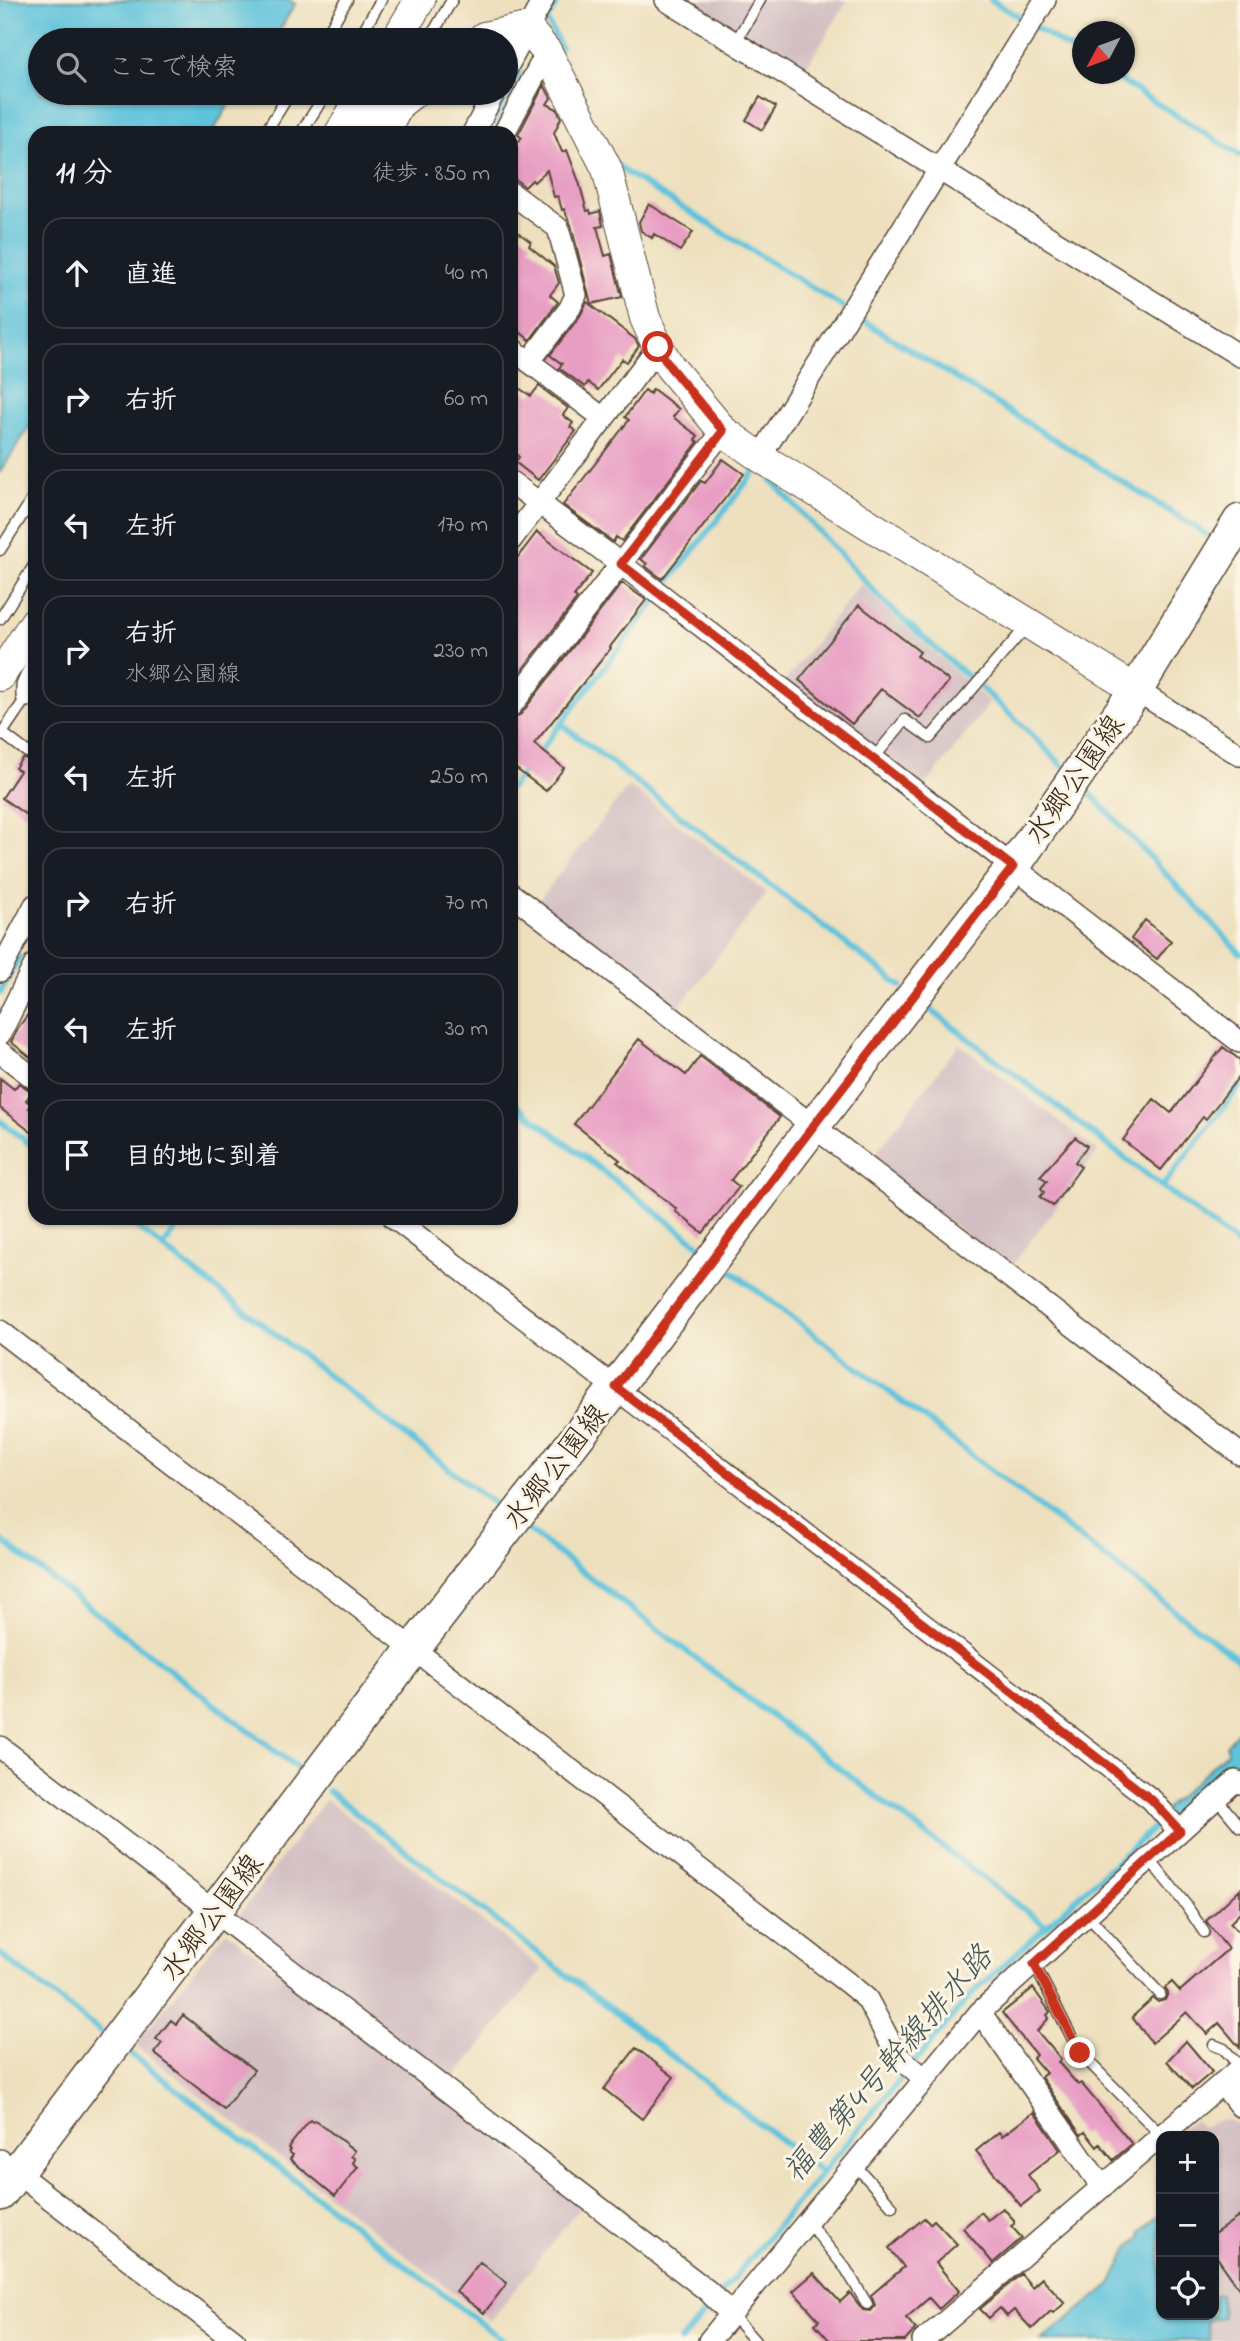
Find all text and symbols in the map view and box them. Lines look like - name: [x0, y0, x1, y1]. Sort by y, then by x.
- north arrow: [1072, 21, 1135, 84]
- search box: [28, 28, 518, 105]
- icon: search: [52, 48, 90, 86]
- text: ここで検索: [108, 50, 238, 88]
- text: 11 分: [56, 153, 113, 197]
- text: 徒歩 · 850 m: [372, 158, 490, 191]
- icon: ahead: [58, 254, 96, 292]
- text: 直進: [125, 257, 177, 295]
- text: 40 m: [445, 257, 488, 290]
- route start: [642, 331, 673, 362]
- icon: right: [58, 380, 96, 418]
- text: 右折: [125, 383, 177, 421]
- text: 60 m: [444, 383, 488, 416]
- icon: left: [58, 506, 96, 544]
- text: 左折: [125, 509, 177, 547]
- text: 170 m: [438, 509, 488, 542]
- text: 右折: [125, 616, 177, 654]
- icon: right: [58, 632, 96, 670]
- text: 230 m: [434, 635, 488, 668]
- text: 水郷公園線: [125, 659, 240, 692]
- street label: 水郷公園線: [1015, 707, 1137, 855]
- icon: left: [58, 758, 96, 796]
- text: 左折: [125, 761, 177, 799]
- text: 250 m: [430, 761, 488, 794]
- icon: right: [58, 884, 96, 922]
- text: 右折: [125, 887, 177, 925]
- text: 70 m: [445, 887, 488, 920]
- icon: left: [58, 1010, 96, 1048]
- text: 左折: [125, 1013, 177, 1051]
- text: 30 m: [445, 1013, 488, 1046]
- icon: arrive: [58, 1136, 96, 1174]
- text: 目的地に到着: [125, 1139, 281, 1177]
- street label: 水郷公園線: [494, 1395, 621, 1540]
- street label: 水郷公園線: [151, 1846, 276, 1992]
- water label: 福豊第4号幹線排水路: [773, 1935, 1007, 2194]
- route end: [1064, 2037, 1095, 2068]
- map controls: [1156, 2131, 1219, 2320]
- button: +: [1156, 2131, 1219, 2194]
- button: −: [1156, 2194, 1219, 2257]
- button: locate: [1156, 2257, 1219, 2320]

